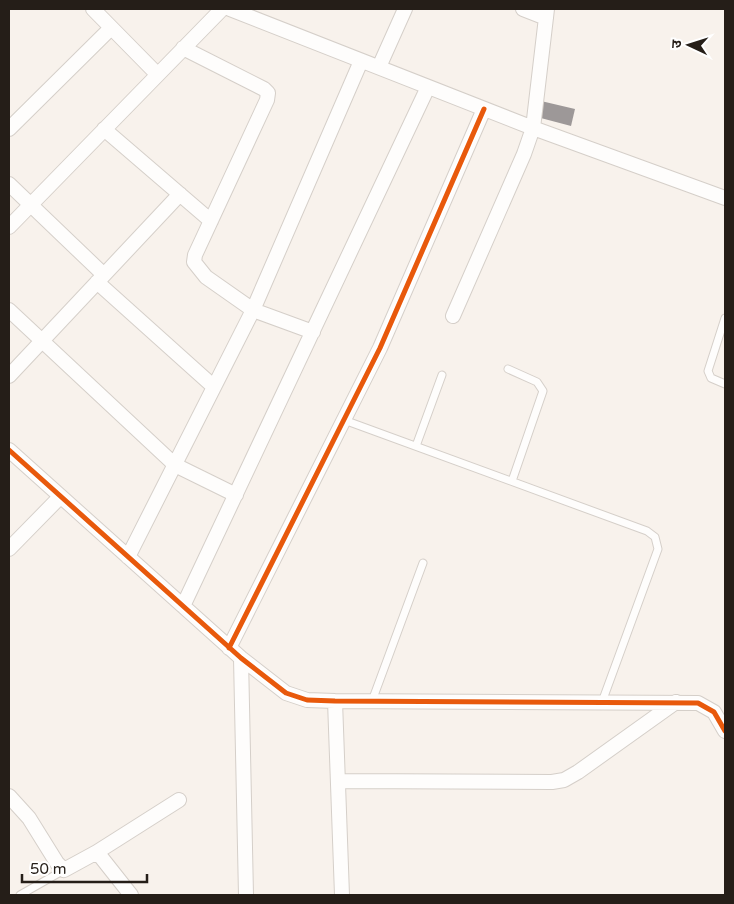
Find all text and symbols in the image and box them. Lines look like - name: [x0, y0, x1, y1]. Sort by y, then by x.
- north arrow: [664, 20, 714, 70]
- text: उ: [668, 39, 685, 49]
- scale bar: [22, 852, 148, 884]
- text: 50 m: [30, 860, 67, 878]

